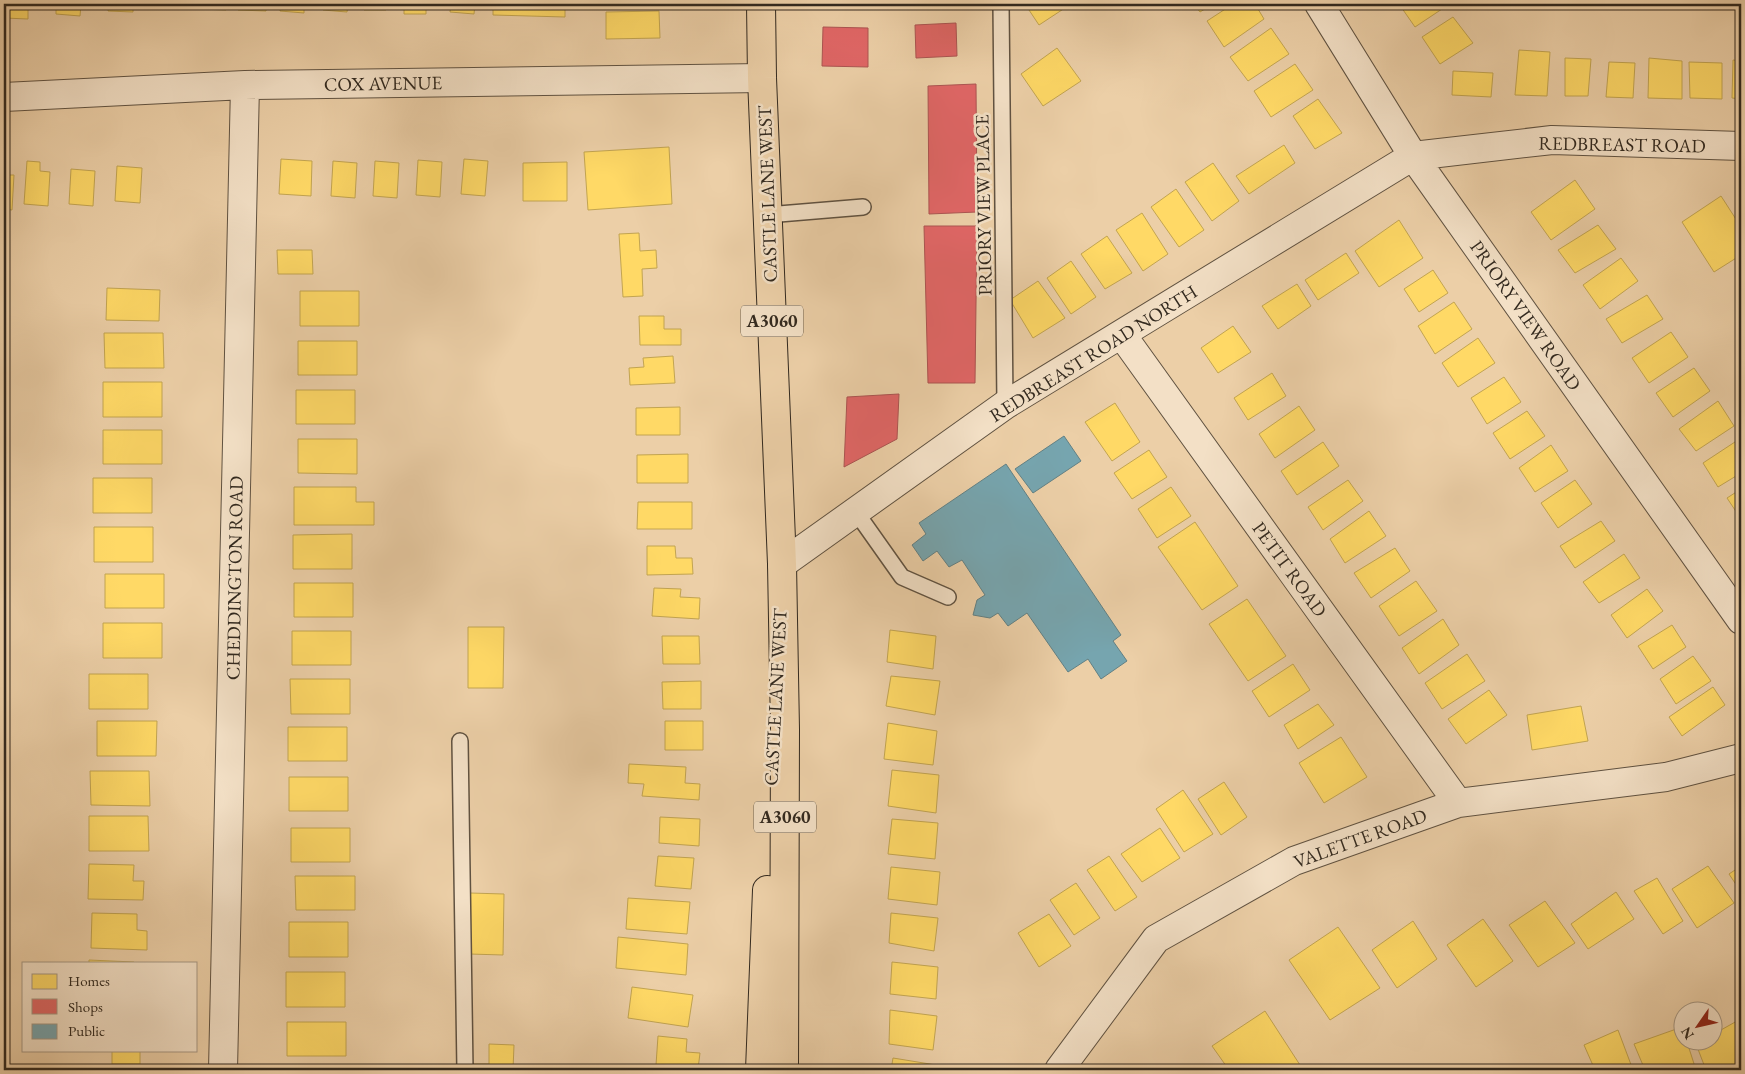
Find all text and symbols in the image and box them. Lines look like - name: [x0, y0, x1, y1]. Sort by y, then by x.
- street label: COX AVENUE: [324, 70, 443, 97]
- street label: CASTLE LANE WEST: [752, 105, 783, 283]
- street label: PRIORY VIEW PLACE: [969, 114, 998, 296]
- street label: REDBREAST ROAD: [1538, 131, 1706, 158]
- street label: PRIORY VIEW ROAD: [1464, 235, 1587, 395]
- street label: REDBREAST ROAD NORTH: [985, 279, 1202, 428]
- road number: A3060: [741, 306, 803, 336]
- street label: CHEDDINGTON ROAD: [220, 476, 249, 680]
- street label: PETIT ROAD: [1247, 517, 1333, 622]
- street label: CASTLE LANE WEST: [758, 608, 793, 786]
- road number: A3060: [754, 802, 816, 832]
- street label: VALETTE ROAD: [1290, 803, 1430, 874]
- legend: [22, 962, 198, 1052]
- text: Homes: [68, 971, 110, 990]
- text: Shops: [68, 997, 103, 1016]
- north arrow: [1672, 1002, 1722, 1052]
- text: Public: [68, 1021, 105, 1040]
- text: N: [1676, 1023, 1698, 1043]

